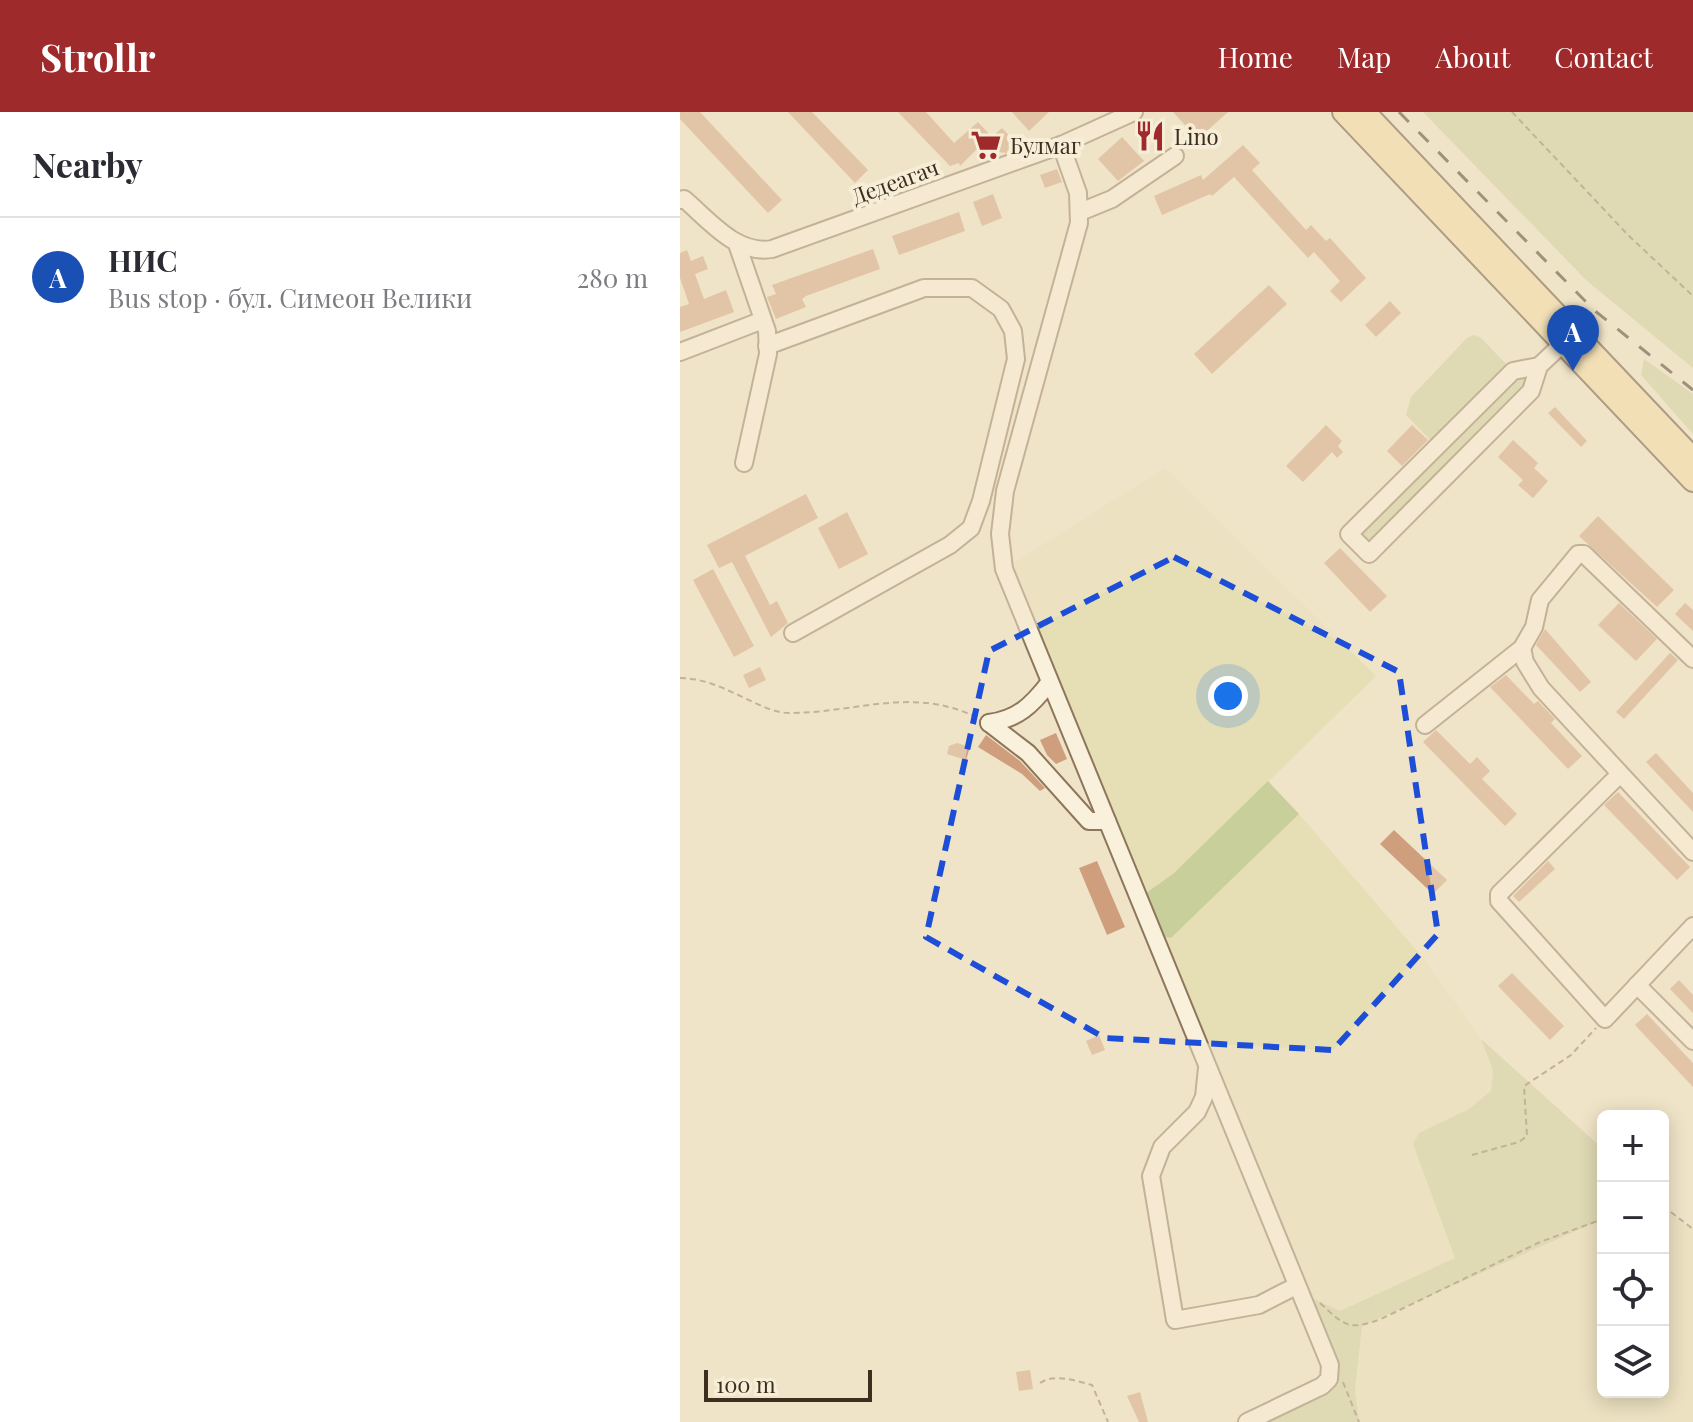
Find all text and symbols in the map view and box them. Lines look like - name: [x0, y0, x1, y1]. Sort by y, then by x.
- text: Strollr: [40, 31, 155, 82]
- text: Home: [1218, 38, 1293, 75]
- text: Map: [1337, 38, 1391, 75]
- text: About: [1435, 38, 1510, 75]
- text: Contact: [1554, 38, 1653, 75]
- restaurant icon: Lino: [1133, 119, 1167, 153]
- place label: Lino: [1174, 121, 1219, 151]
- supermarket icon: Булмаг: [969, 128, 1003, 162]
- place label: Булмаг: [1010, 130, 1081, 160]
- text: Nearby: [32, 141, 143, 187]
- street label: Дедеагач: [847, 151, 943, 211]
- text: НИС: [108, 240, 178, 280]
- text: A: [49, 260, 67, 295]
- text: 280 m: [577, 260, 648, 295]
- text: Bus stop · бул. Симеон Велики: [108, 280, 472, 315]
- pin: A: [1547, 305, 1599, 371]
- your location: [1208, 676, 1248, 716]
- map controls: [1597, 1110, 1669, 1398]
- button: +: [1597, 1110, 1669, 1182]
- button: −: [1597, 1182, 1669, 1254]
- button: locate: [1597, 1254, 1669, 1326]
- button: layers: [1597, 1326, 1669, 1398]
- scale bar: [704, 1366, 872, 1402]
- text: 100 m: [716, 1369, 776, 1399]

